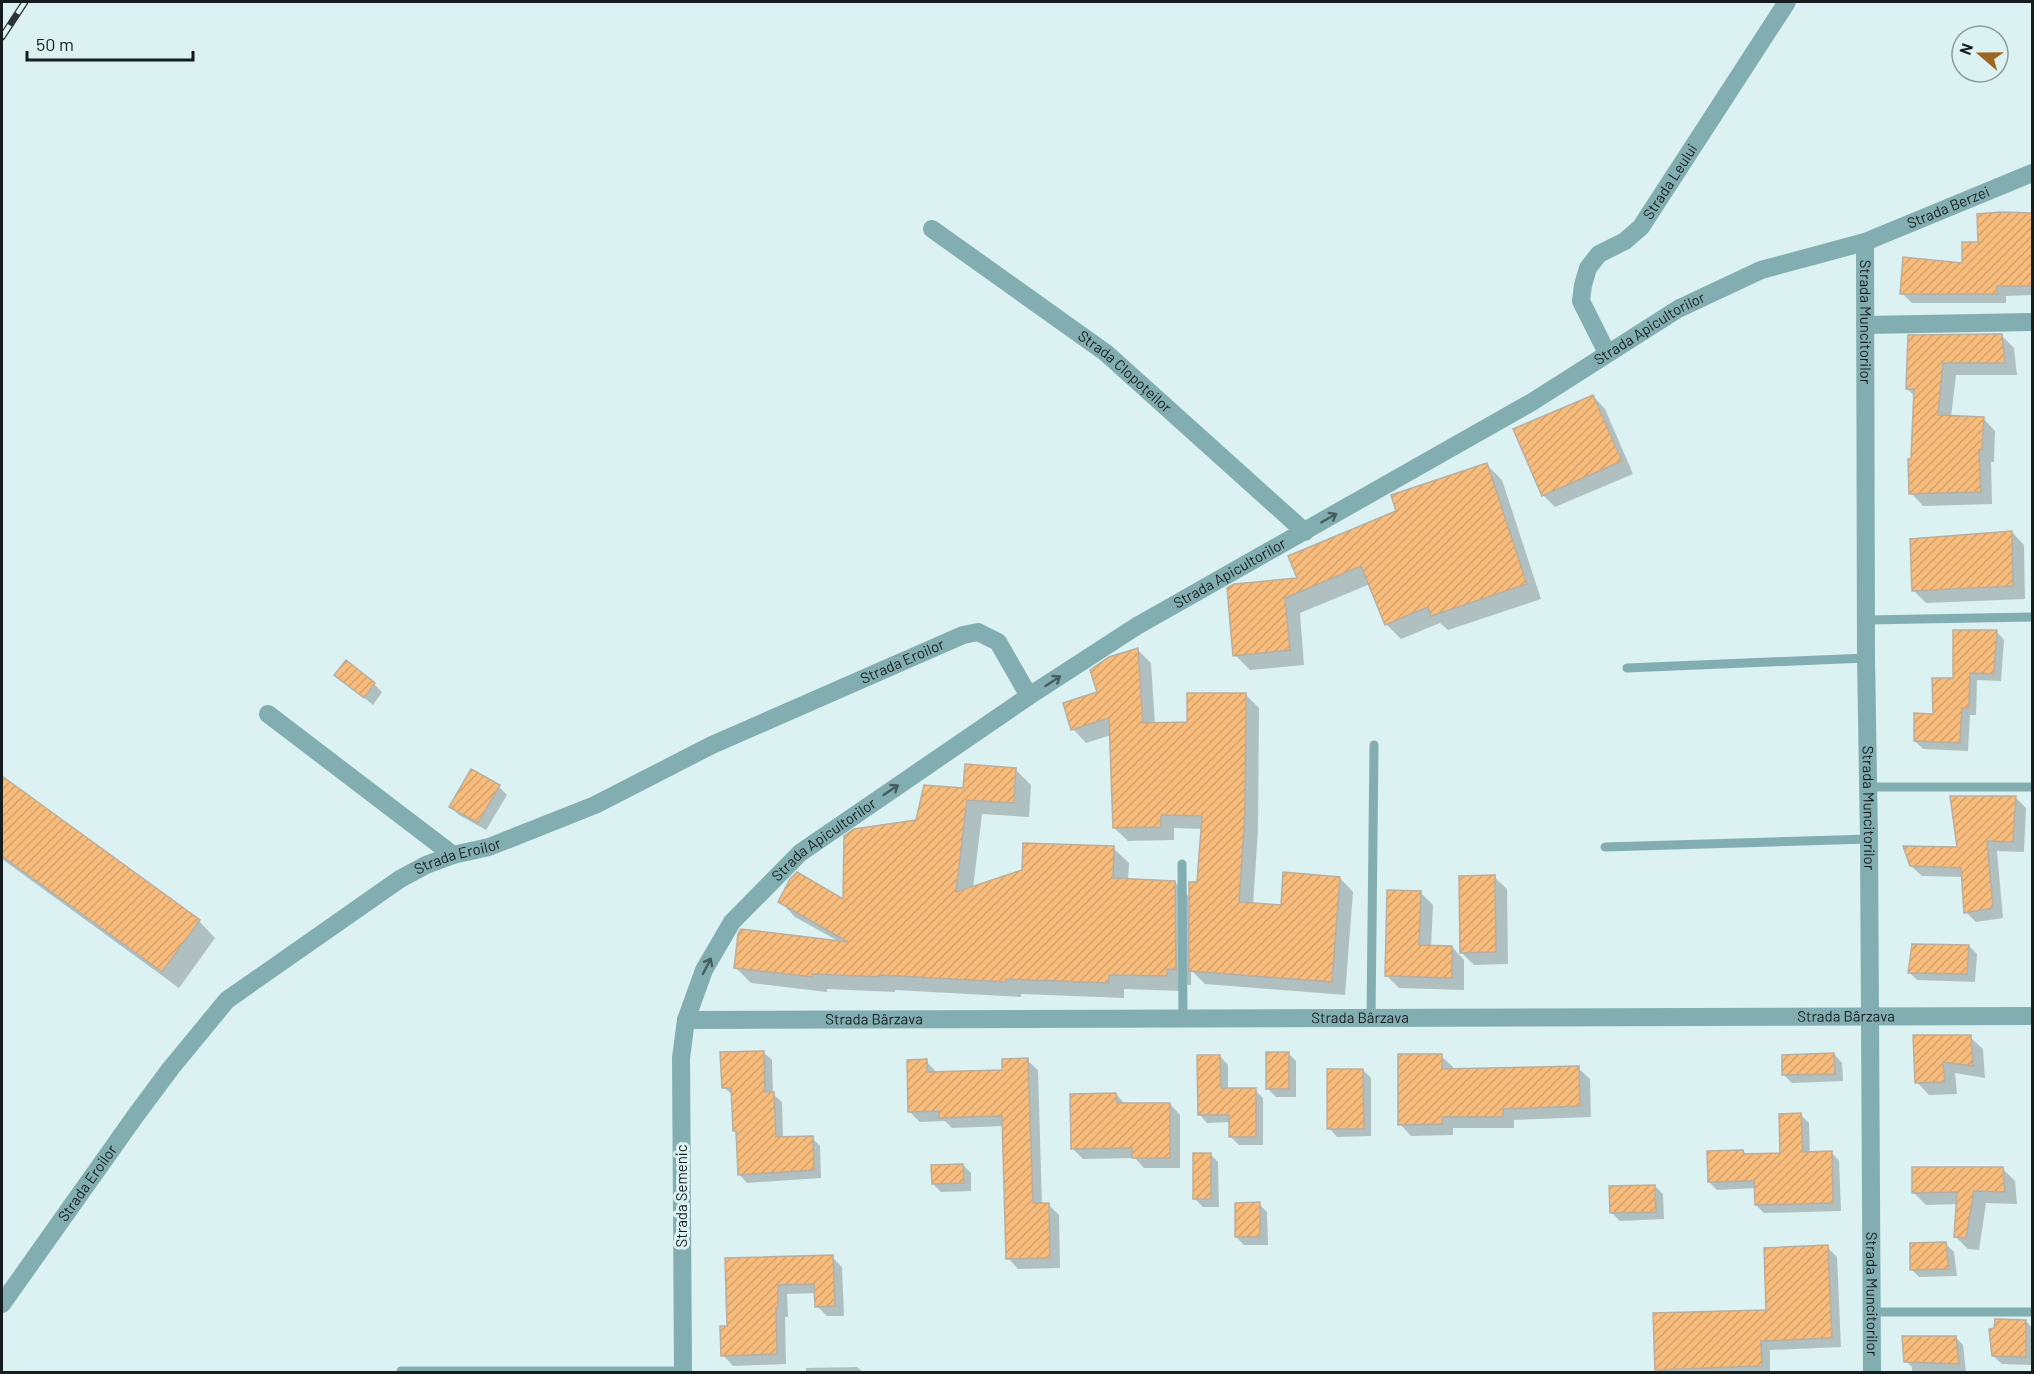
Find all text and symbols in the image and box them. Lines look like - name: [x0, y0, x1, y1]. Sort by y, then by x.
- scale bar: [27, 24, 194, 62]
- north arrow: [1950, 24, 2010, 84]
- text: 50 m: [36, 33, 74, 55]
- text: N: [1955, 40, 1976, 57]
- street label: Strada Leului: [1638, 140, 1700, 222]
- street label: Strada Berzei: [1904, 182, 1992, 232]
- street label: Strada Muncitorilor: [1857, 260, 1875, 385]
- street label: Strada Apicultorilor: [1590, 287, 1708, 368]
- street label: Strada Clopoțeilor: [1075, 326, 1176, 416]
- one-way arrow: [1320, 512, 1337, 524]
- street label: Strada Apicultorilor: [1170, 533, 1289, 612]
- street label: Strada Eroilor: [857, 634, 947, 687]
- one-way arrow: [1044, 675, 1061, 687]
- street label: Strada Muncitorilor: [1859, 746, 1879, 871]
- one-way arrow: [883, 784, 899, 796]
- street label: Strada Apicultorilor: [767, 793, 880, 884]
- street label: Strada Eroilor: [411, 833, 504, 878]
- one-way arrow: [702, 957, 714, 975]
- street label: Strada Bârzava: [1797, 1006, 1895, 1025]
- street label: Strada Bârzava: [1311, 1008, 1409, 1026]
- street label: Strada Bârzava: [825, 1009, 923, 1028]
- street label: Strada Eroilor: [53, 1140, 120, 1225]
- street label: Strada Semenic: [672, 1144, 690, 1247]
- street label: Strada Muncitorilor: [1863, 1232, 1882, 1357]

